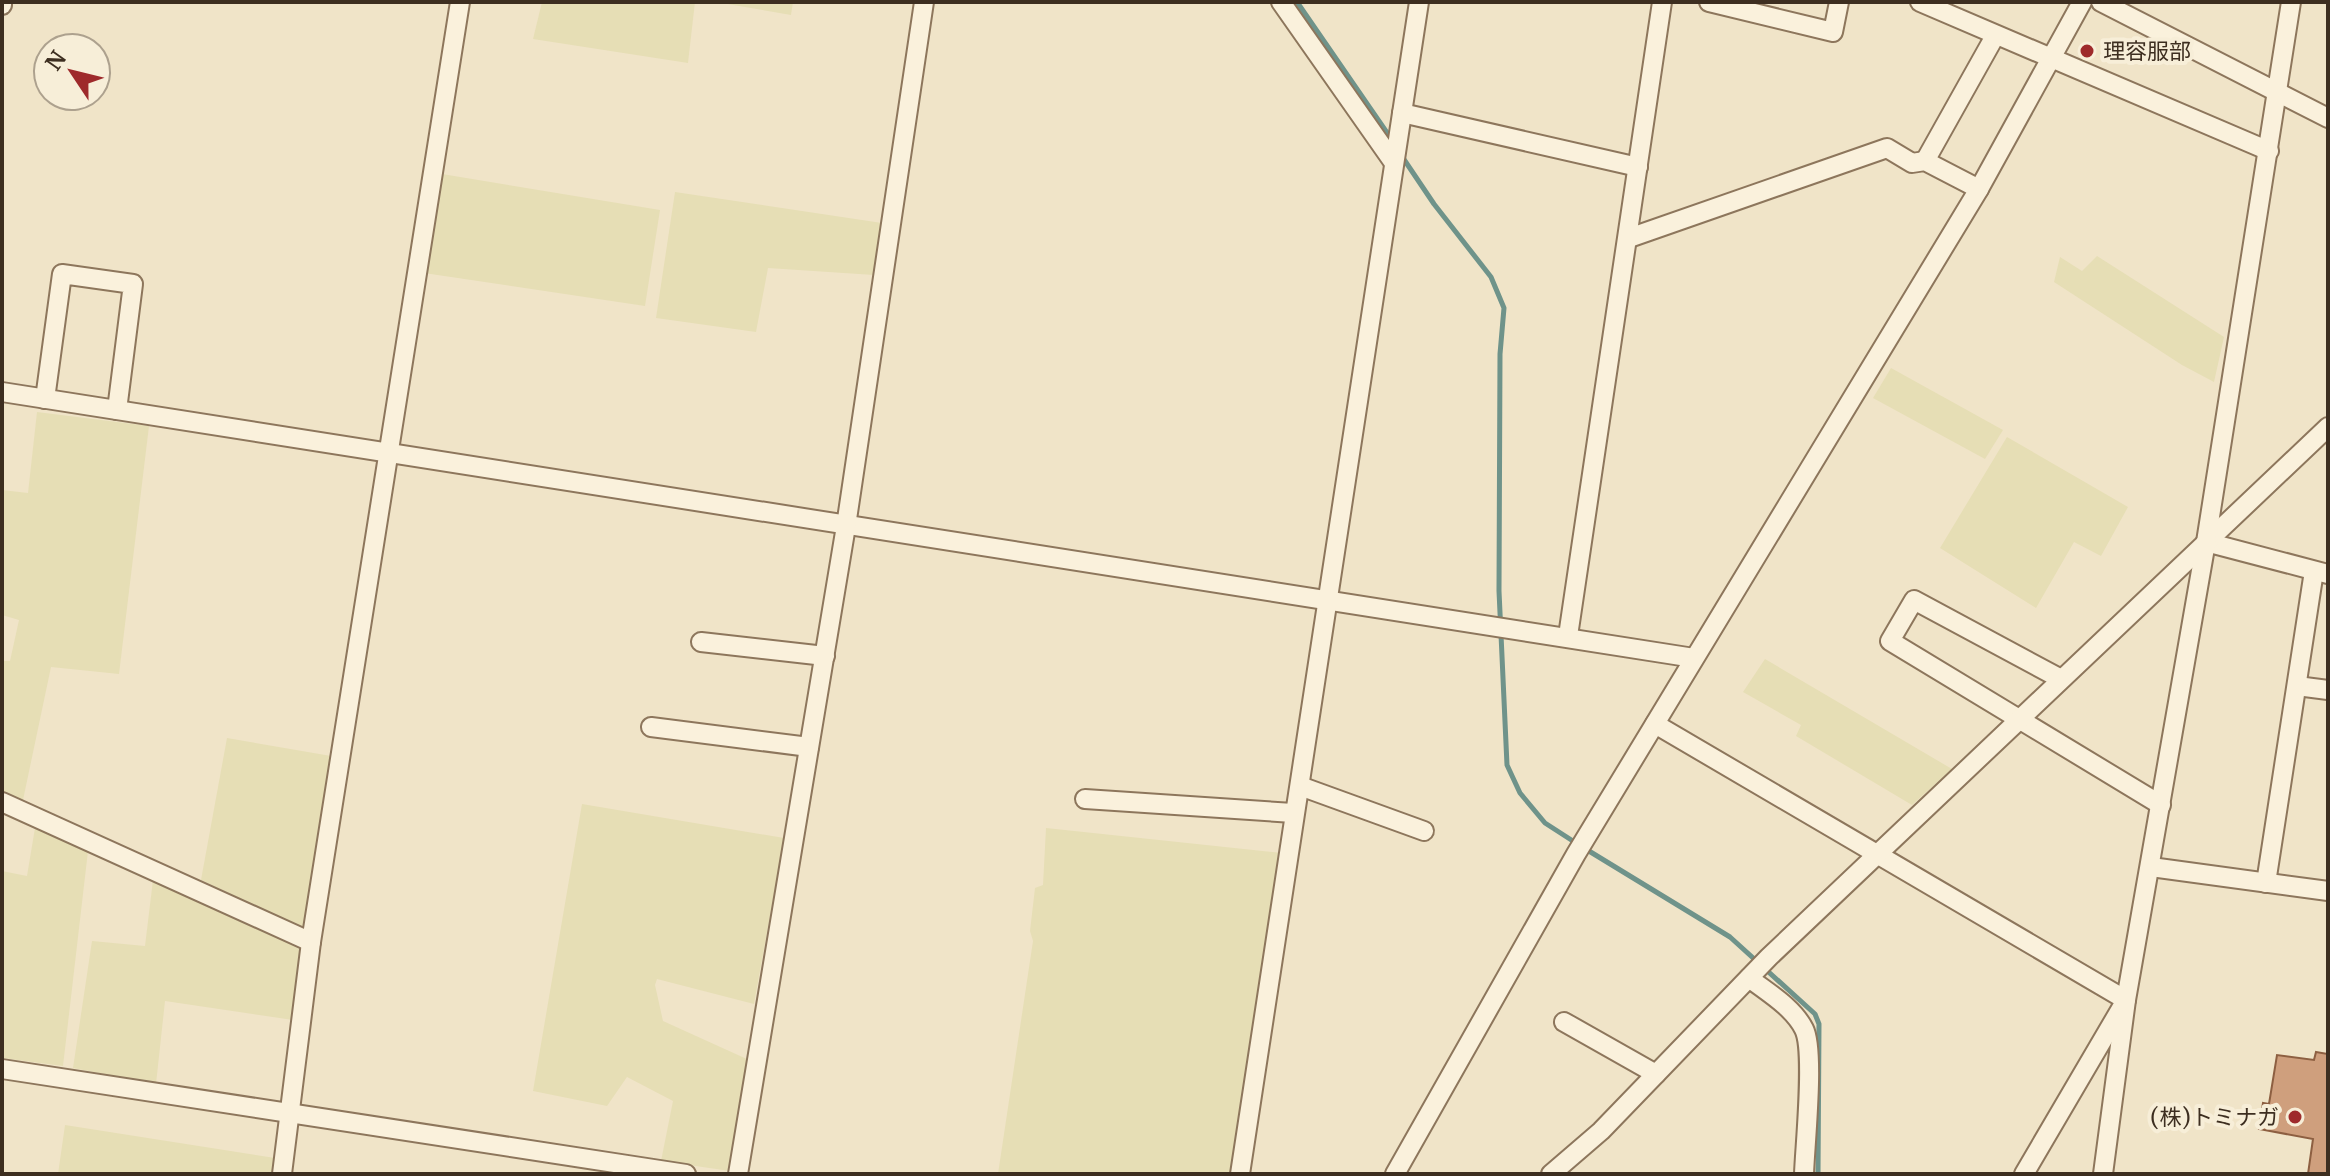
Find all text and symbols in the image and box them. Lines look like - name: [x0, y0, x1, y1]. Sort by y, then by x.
- north arrow: [32, 32, 112, 112]
- place label: 理容服部: [2103, 37, 2191, 65]
- marker: 理容服部: [2078, 42, 2096, 60]
- text: N: [39, 45, 72, 76]
- place label: (株)トミナガ: [2150, 1103, 2279, 1131]
- marker: (株)トミナガ: [2286, 1108, 2304, 1126]

